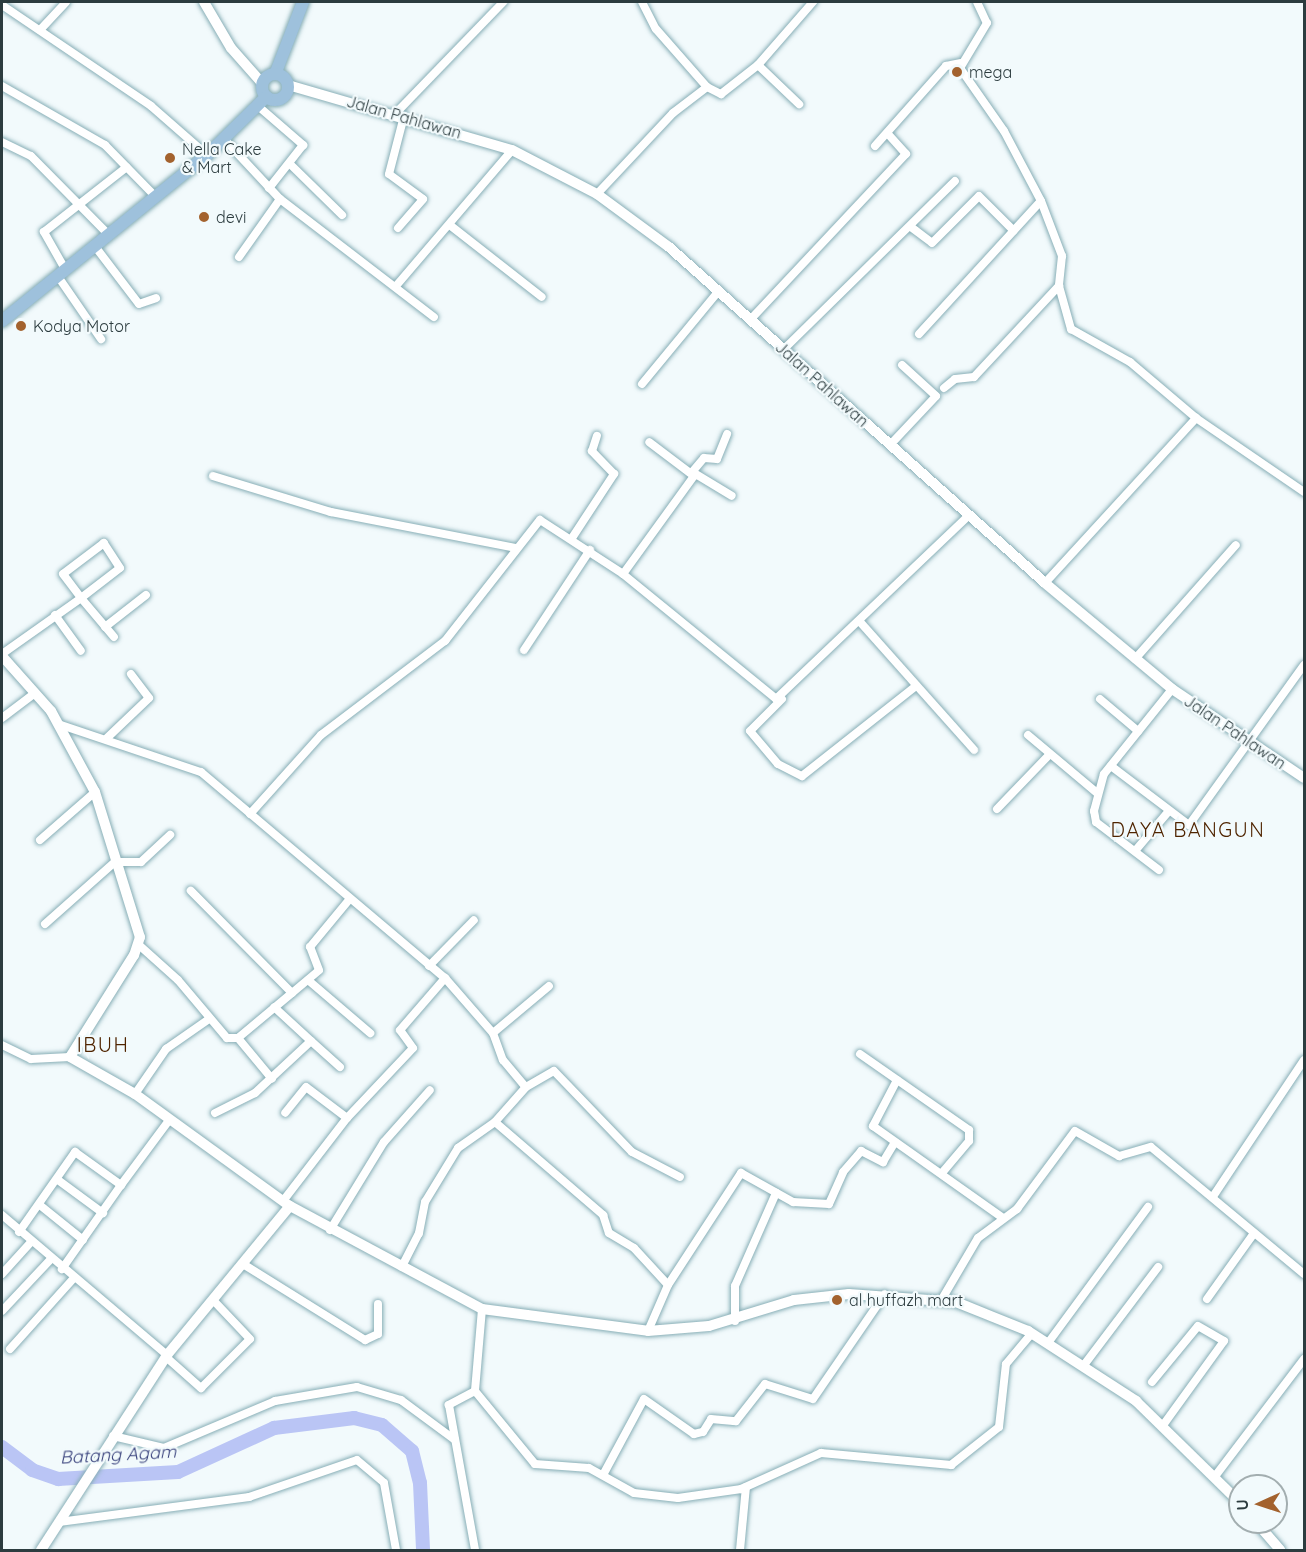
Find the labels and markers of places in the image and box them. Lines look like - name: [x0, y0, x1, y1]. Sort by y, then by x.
- place label: mega: [969, 62, 1012, 82]
- marker: mega: [950, 65, 964, 79]
- place label: Nella Cake & Mart: [182, 139, 262, 177]
- marker: Nella Cake & Mart: [163, 151, 177, 165]
- place label: devi: [216, 207, 247, 227]
- marker: devi: [197, 210, 211, 224]
- place label: Kodya Motor: [33, 316, 130, 336]
- marker: Kodya Motor: [14, 319, 28, 333]
- place label: al huffazh mart: [849, 1290, 963, 1310]
- marker: al huffazh mart: [830, 1293, 844, 1307]

